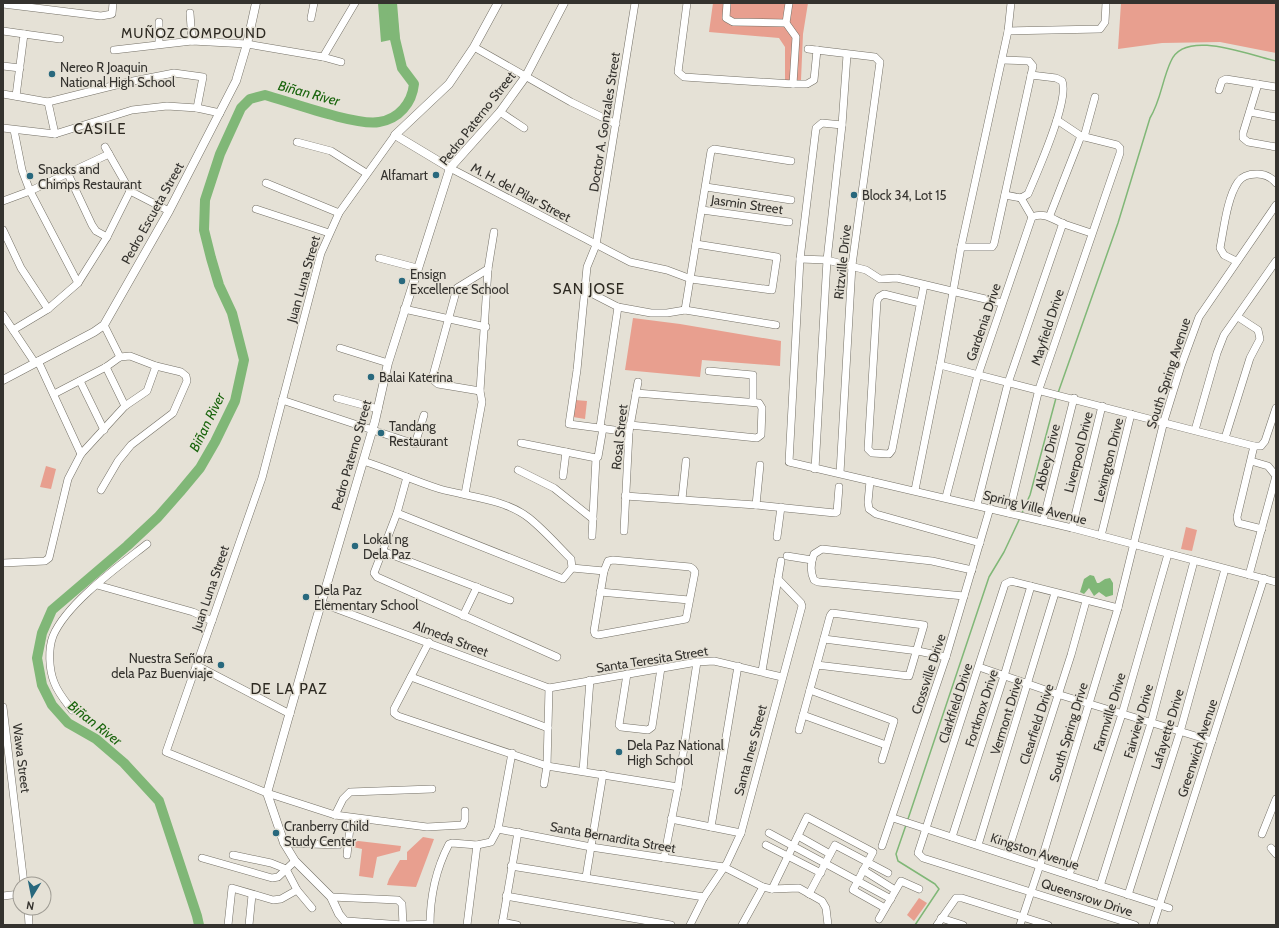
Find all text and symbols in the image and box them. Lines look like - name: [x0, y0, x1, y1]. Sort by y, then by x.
- district label: MUÑOZ COMPOUND: [121, 24, 267, 42]
- street label: Doctor A. Gonzales Street: [585, 50, 623, 193]
- place label: Nereo R Joaquin National High School: [60, 59, 175, 90]
- street label: Pedro Paterno Street: [435, 68, 519, 168]
- marker: Nereo R Joaquin National High School: [47, 69, 57, 79]
- water label: Biñan River: [276, 76, 343, 110]
- district label: CASILE: [74, 120, 126, 138]
- street label: Pedro Escueta Street: [117, 159, 187, 267]
- street label: M. H. del Pilar Street: [468, 159, 574, 225]
- place label: Snacks and Chimps Restaurant: [38, 161, 142, 192]
- place label: Alfamart: [380, 167, 429, 183]
- marker: Alfamart: [431, 170, 441, 180]
- marker: Snacks and Chimps Restaurant: [25, 171, 35, 181]
- place label: Block 34, Lot 15: [862, 187, 947, 203]
- marker: Block 34, Lot 15: [849, 190, 859, 200]
- street label: Jasmin Street: [709, 191, 785, 217]
- street label: Ritzville Drive: [830, 224, 854, 300]
- street label: Juan Luna Street: [283, 233, 323, 325]
- place label: Ensign Excellence School: [410, 266, 509, 297]
- marker: Ensign Excellence School: [397, 276, 407, 286]
- district label: SAN JOSE: [553, 280, 625, 298]
- street label: Gardenia Drive: [962, 281, 1004, 363]
- street label: Mayfield Drive: [1027, 287, 1067, 367]
- street label: South Spring Avenue: [1143, 315, 1194, 430]
- place label: Balai Katerina: [379, 369, 454, 385]
- marker: Balai Katerina: [366, 372, 376, 382]
- water label: Biñan River: [185, 389, 229, 454]
- street label: Pedro Paterno Street: [328, 397, 375, 512]
- street label: Rosal Street: [608, 403, 630, 471]
- street label: Liverpool Drive: [1060, 409, 1096, 494]
- street label: Lexington Drive: [1090, 416, 1126, 504]
- place label: Tandang Restaurant: [389, 418, 448, 449]
- street label: Abbey Drive: [1031, 422, 1063, 492]
- marker: Tandang Restaurant: [376, 428, 386, 438]
- street label: Spring Ville Avenue: [981, 486, 1089, 528]
- place label: Lokal ng Dela Paz: [363, 531, 411, 562]
- marker: Lokal ng Dela Paz: [350, 541, 360, 551]
- street label: Juan Luna Street: [188, 543, 232, 634]
- place label: Dela Paz Elementary School: [314, 582, 418, 613]
- marker: Dela Paz Elementary School: [301, 592, 311, 602]
- street label: Almeda Street: [411, 616, 491, 660]
- street label: Crossville Drive: [907, 631, 949, 716]
- street label: Santa Teresita Street: [595, 642, 710, 676]
- place label: Nuestra Señora dela Paz Buenviaje: [111, 650, 214, 682]
- marker: Nuestra Señora dela Paz Buenviaje: [216, 660, 226, 670]
- street label: Clarkfield Drive: [935, 661, 976, 745]
- street label: Fortknox Drive: [961, 667, 1001, 749]
- street label: Farmville Drive: [1089, 670, 1129, 753]
- street label: Vermont Drive: [987, 675, 1025, 757]
- district label: DE LA PAZ: [250, 680, 328, 698]
- street label: South Spring Drive: [1045, 680, 1091, 784]
- street label: Clearfield Drive: [1015, 681, 1057, 766]
- street label: Fairview Drive: [1120, 682, 1156, 760]
- street label: Lafayette Drive: [1147, 686, 1187, 771]
- water label: Biñan River: [65, 696, 126, 750]
- street label: Greenwich Avenue: [1174, 697, 1221, 799]
- street label: Santa Ines Street: [730, 702, 770, 797]
- street label: Wawa Street: [10, 722, 34, 794]
- place label: Dela Paz National High School: [627, 737, 724, 768]
- marker: Dela Paz National High School: [614, 747, 624, 757]
- place label: Cranberry Child Study Center: [284, 818, 369, 849]
- street label: Santa Bernardita Street: [549, 818, 678, 856]
- marker: Cranberry Child Study Center: [271, 828, 281, 838]
- street label: Kingston Avenue: [989, 829, 1082, 873]
- street label: Queensrow Drive: [1039, 875, 1135, 919]
- north arrow: [12, 876, 52, 916]
- text: N: [25, 898, 35, 913]

